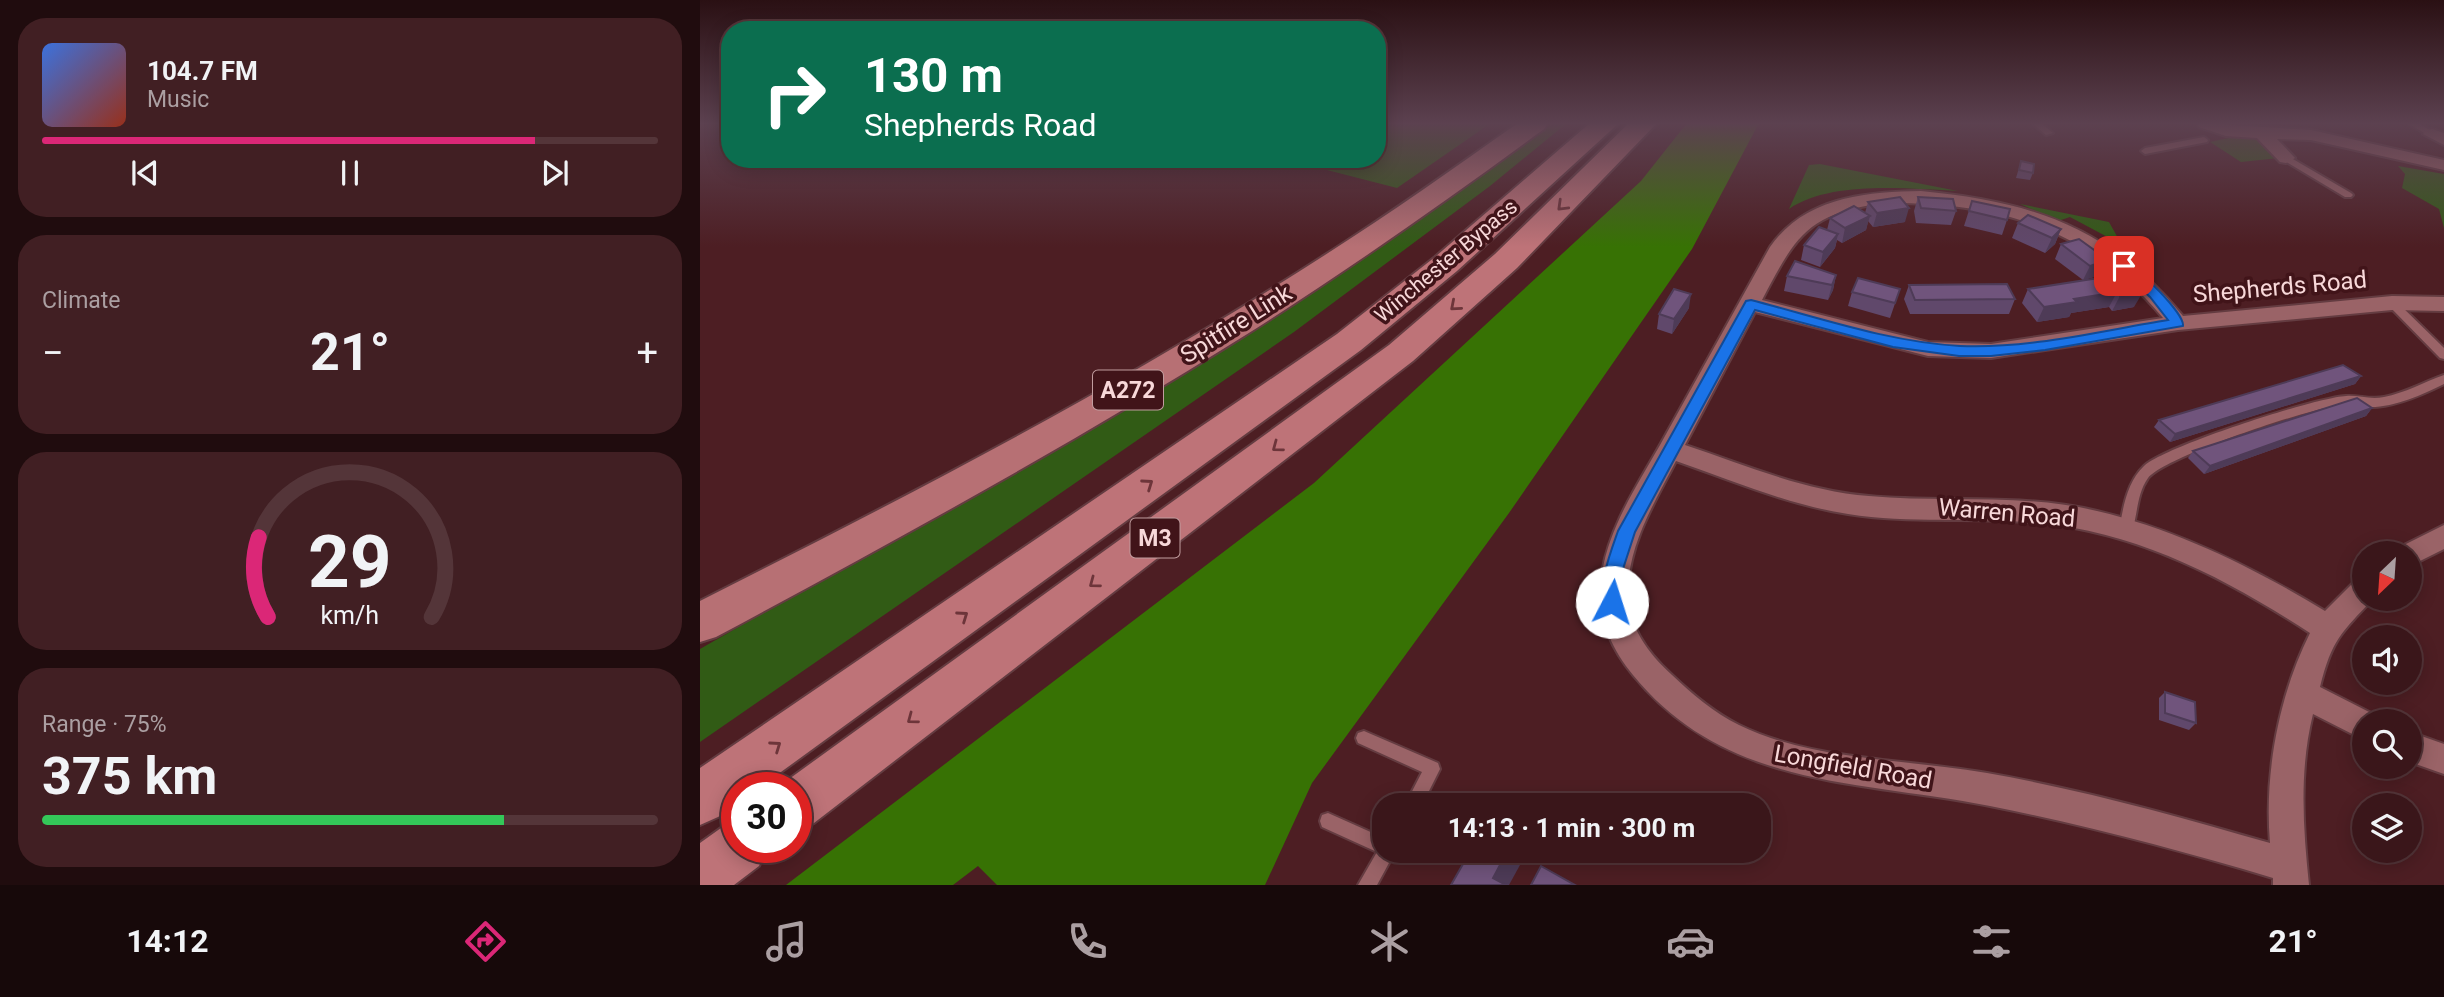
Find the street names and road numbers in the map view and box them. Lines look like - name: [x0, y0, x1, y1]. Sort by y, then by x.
- street label: Winchester Bypass: [1370, 195, 1522, 327]
- street label: Shepherds Road: [2192, 265, 2368, 309]
- street label: Spitfire Link: [1175, 278, 1297, 369]
- road number: A272: [1093, 370, 1163, 410]
- street label: Warren Road: [1938, 493, 2076, 533]
- road number: M3: [1130, 518, 1180, 558]
- street label: Longfield Road: [1772, 739, 1934, 795]

